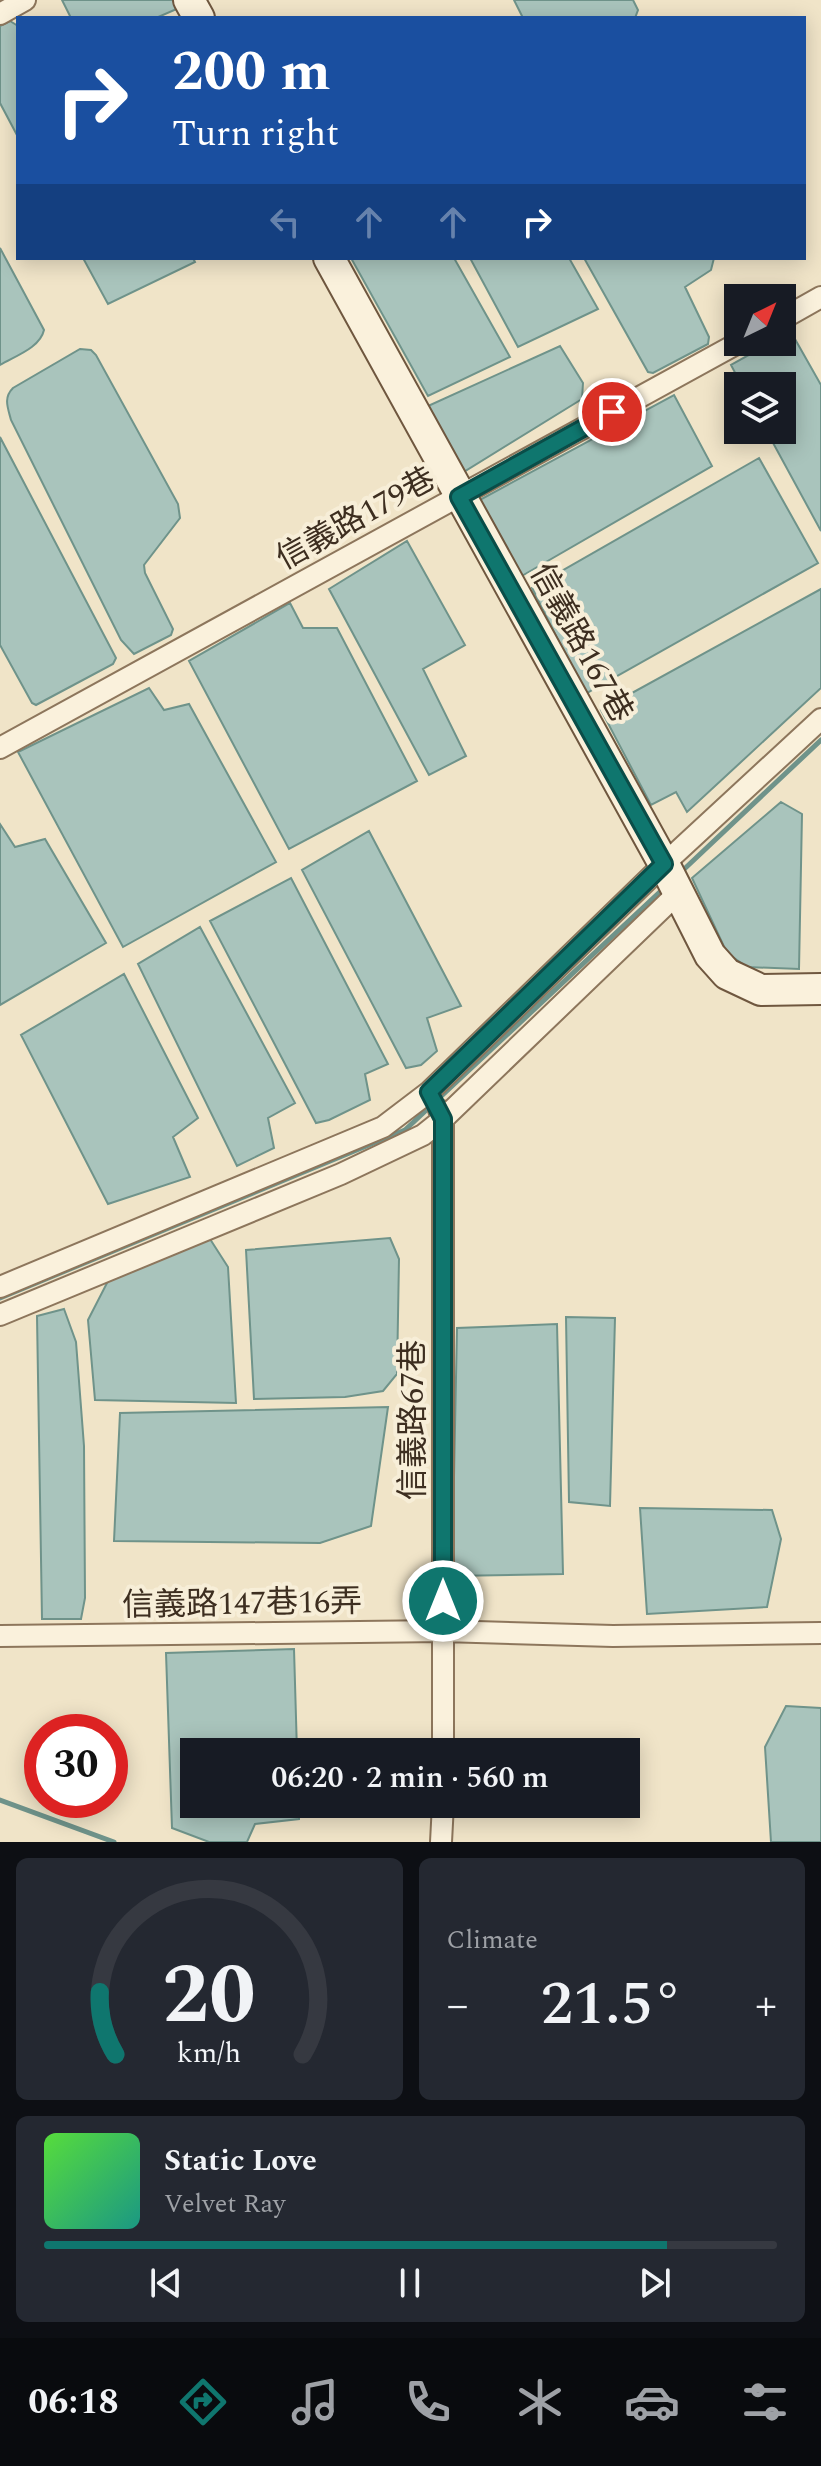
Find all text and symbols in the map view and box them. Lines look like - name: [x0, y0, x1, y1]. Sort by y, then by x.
- text: 200 m: [172, 30, 331, 115]
- icon: right: [40, 48, 144, 152]
- text: Turn right: [172, 107, 339, 162]
- icon: left: [263, 200, 307, 244]
- icon: ahead: [347, 200, 391, 244]
- icon: ahead: [431, 200, 475, 244]
- icon: right: [515, 200, 559, 244]
- north arrow: [724, 284, 796, 356]
- map controls: [724, 284, 796, 444]
- button: layers: [724, 372, 796, 444]
- pin: [578, 378, 646, 446]
- icon: arrive: [590, 390, 634, 434]
- street label: 信義路179巷: [267, 455, 445, 583]
- street label: 信義路167巷: [517, 554, 645, 732]
- street label: 信義路67巷: [389, 1340, 438, 1500]
- position arrow: [401, 1559, 485, 1643]
- street label: 信義路147巷16弄: [122, 1577, 362, 1631]
- speed limit sign: 30: [24, 1714, 128, 1818]
- text: 06:20 · 2 min · 560 m: [271, 1755, 549, 1801]
- text: Climate: [447, 1920, 538, 1960]
- text: 20: [163, 1933, 256, 2060]
- text: 21.5°: [541, 1959, 683, 2051]
- text: −: [447, 1972, 469, 2039]
- text: +: [755, 1972, 777, 2039]
- text: km/h: [177, 2032, 241, 2075]
- text: Static Love: [164, 2138, 317, 2184]
- text: Velvet Ray: [164, 2184, 285, 2224]
- icon: previous: [144, 2261, 188, 2305]
- icon: pause: [388, 2261, 432, 2305]
- icon: next: [633, 2261, 677, 2305]
- icon: directions: [175, 2374, 231, 2430]
- icon: music: [287, 2374, 343, 2430]
- icon: phone: [400, 2374, 456, 2430]
- icon: climate: [512, 2374, 568, 2430]
- icon: car: [624, 2374, 680, 2430]
- icon: filters: [737, 2374, 793, 2430]
- text: 06:18: [28, 2375, 119, 2430]

